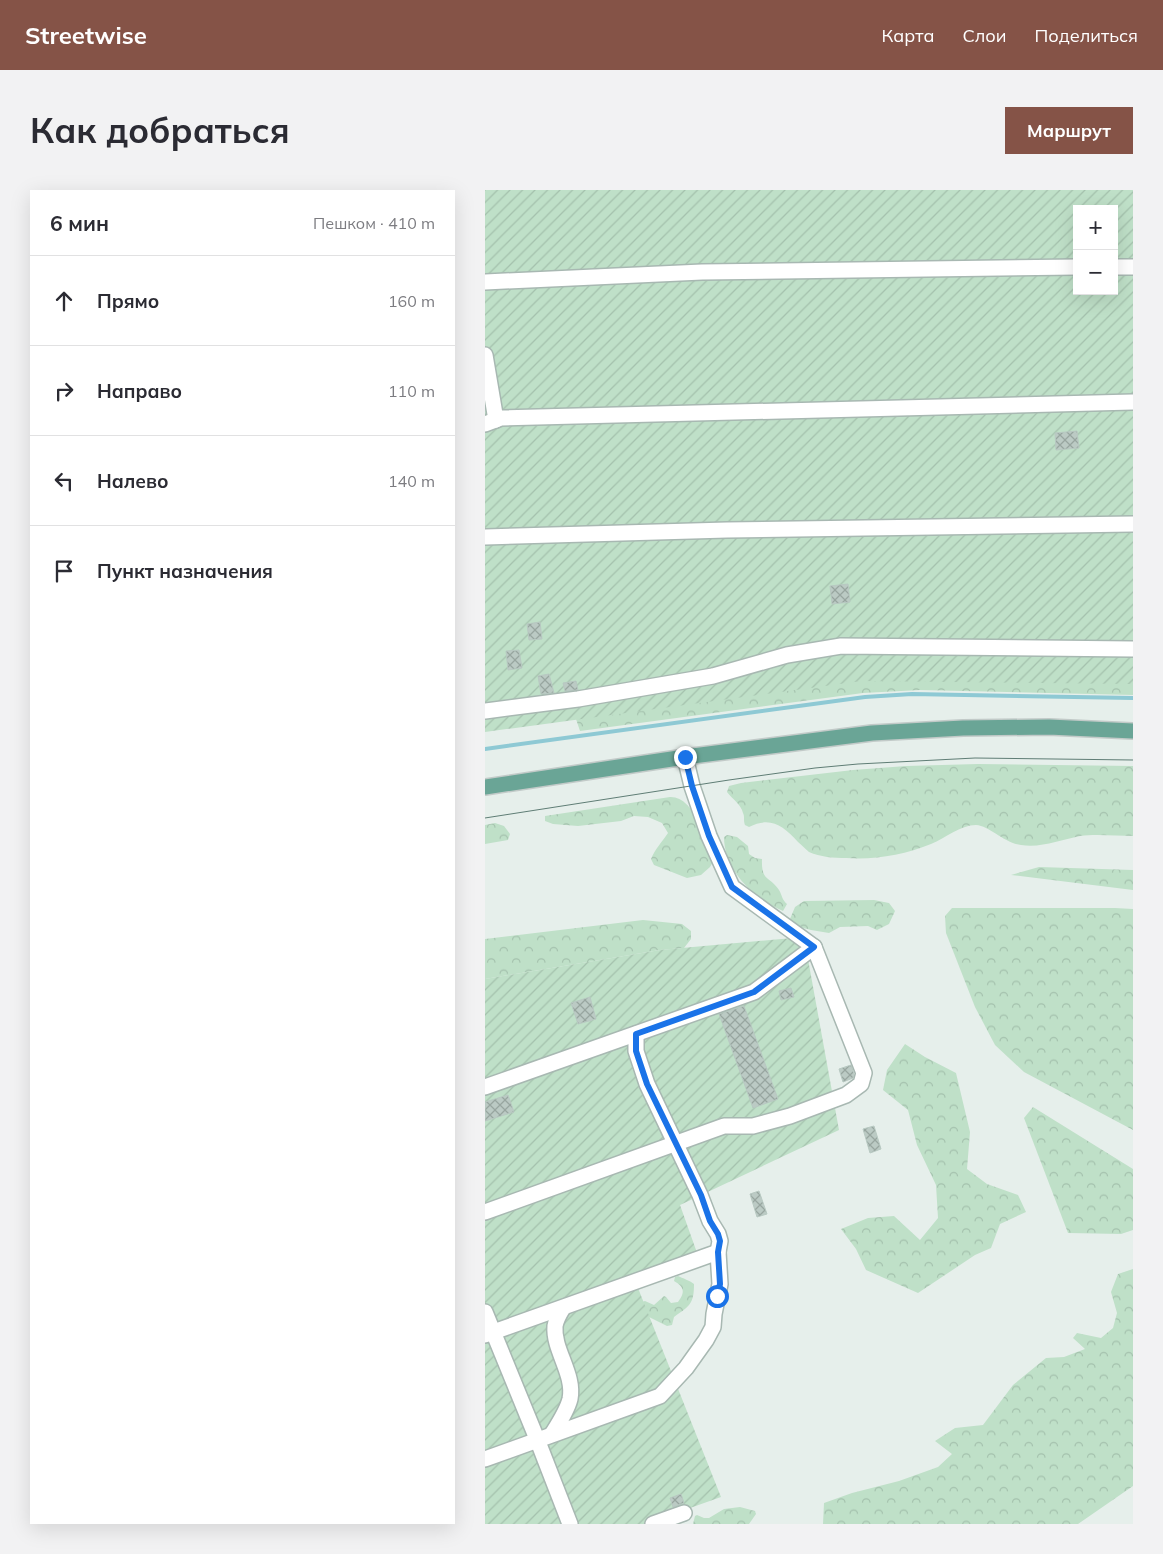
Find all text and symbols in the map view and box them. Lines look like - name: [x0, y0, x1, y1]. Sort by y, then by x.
- text: Streetwise: [25, 20, 147, 50]
- text: Карта: [882, 24, 934, 47]
- text: Слои: [962, 24, 1007, 47]
- text: Поделиться: [1035, 24, 1138, 47]
- button: Маршрут: [1005, 107, 1133, 154]
- text: Как добраться: [30, 108, 290, 152]
- map controls: [1073, 205, 1118, 295]
- button: +: [1073, 205, 1118, 250]
- text: 6 мин: [50, 210, 109, 236]
- text: Пешком · 410 m: [313, 213, 435, 233]
- button: −: [1073, 250, 1118, 295]
- icon: ahead: [50, 287, 78, 315]
- text: Прямо: [97, 289, 159, 313]
- text: 160 m: [388, 291, 435, 311]
- icon: right: [50, 377, 78, 405]
- text: Направо: [97, 379, 182, 403]
- text: 110 m: [388, 381, 435, 401]
- icon: left: [50, 467, 78, 495]
- text: Налево: [97, 469, 169, 493]
- text: 140 m: [388, 471, 435, 491]
- icon: arrive: [50, 557, 78, 585]
- text: Пункт назначения: [97, 559, 273, 583]
- route end: [674, 746, 697, 769]
- route start: [706, 1285, 729, 1308]

